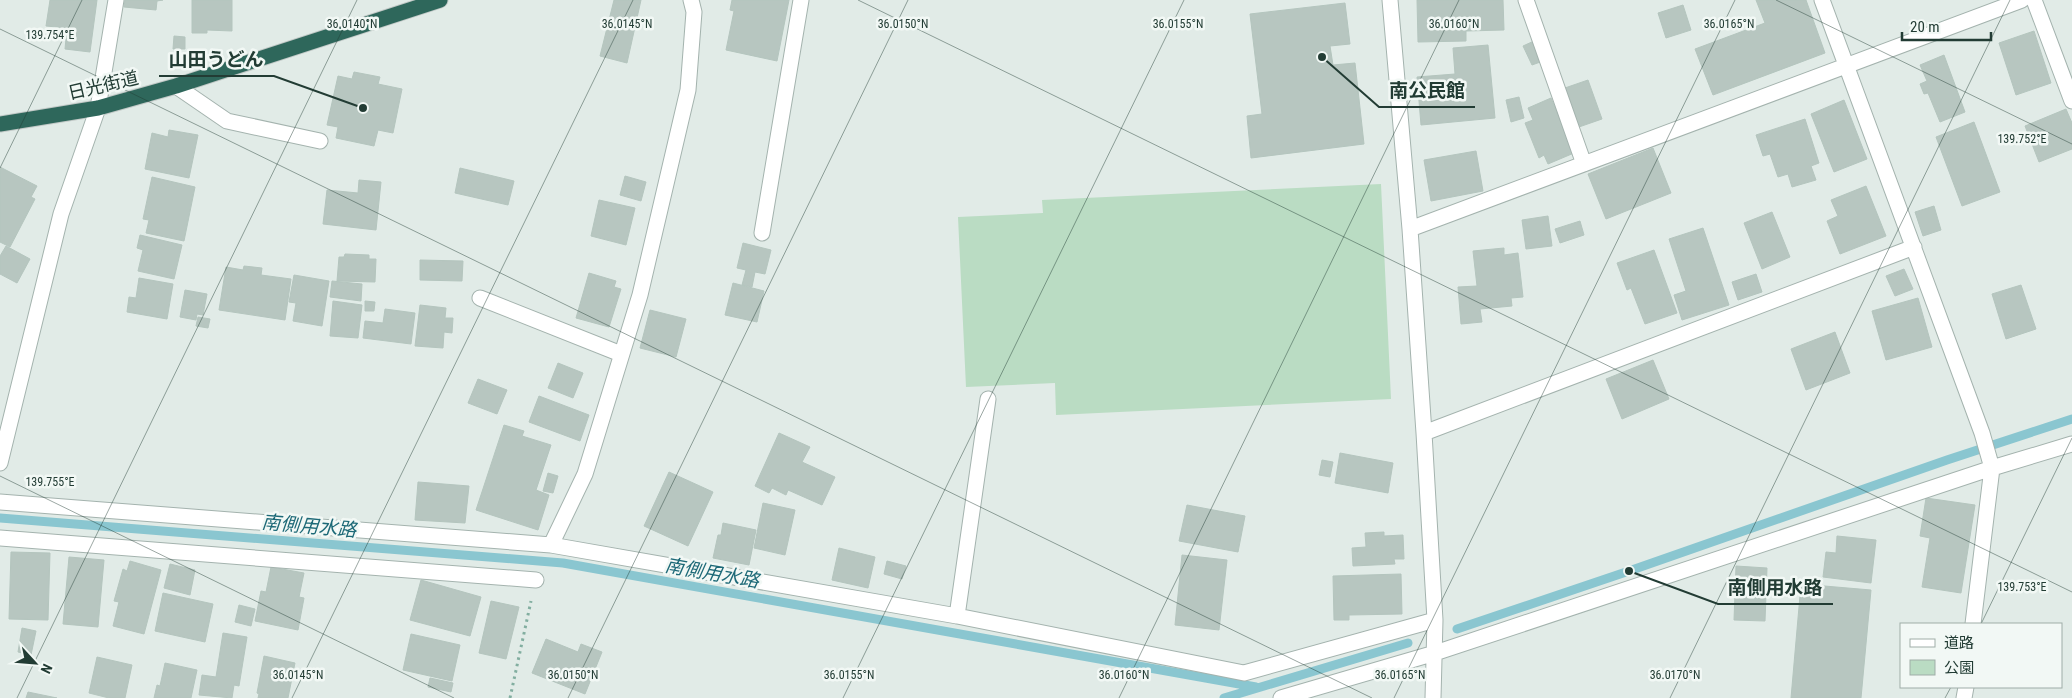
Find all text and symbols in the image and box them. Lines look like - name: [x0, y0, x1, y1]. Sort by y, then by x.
- scale bar: [1902, 10, 1991, 42]
- text: 36.0140°N: [327, 17, 377, 31]
- text: 36.0145°N: [602, 17, 652, 31]
- text: 36.0150°N: [878, 17, 928, 31]
- text: 36.0155°N: [1153, 17, 1203, 31]
- text: 36.0160°N: [1429, 17, 1479, 31]
- text: 36.0165°N: [1704, 17, 1754, 31]
- text: 20 m: [1910, 18, 1940, 36]
- text: 139.754°E: [25, 28, 75, 42]
- callout: 山田うどん: [159, 42, 274, 76]
- text: 山田うどん: [168, 48, 264, 71]
- street label: 日光街道: [66, 67, 140, 103]
- callout: 南公民館: [1379, 73, 1475, 107]
- text: 南公民館: [1389, 79, 1465, 102]
- text: 139.752°E: [1997, 132, 2047, 146]
- text: 139.755°E: [25, 475, 75, 489]
- water label: 南側用水路: [261, 510, 359, 542]
- water label: 南側用水路: [663, 553, 763, 593]
- callout: 南側用水路: [1718, 570, 1833, 604]
- text: 南側用水路: [1727, 576, 1823, 599]
- text: 139.753°E: [1997, 580, 2047, 594]
- legend: [1900, 623, 2062, 688]
- text: 道路: [1944, 634, 1974, 652]
- north arrow: [10, 638, 60, 688]
- text: 公園: [1944, 659, 1974, 677]
- text: N: [38, 661, 56, 676]
- text: 36.0145°N: [273, 668, 323, 682]
- text: 36.0150°N: [548, 668, 598, 682]
- text: 36.0155°N: [824, 668, 874, 682]
- text: 36.0160°N: [1099, 668, 1149, 682]
- text: 36.0165°N: [1375, 668, 1425, 682]
- text: 36.0170°N: [1650, 668, 1700, 682]

